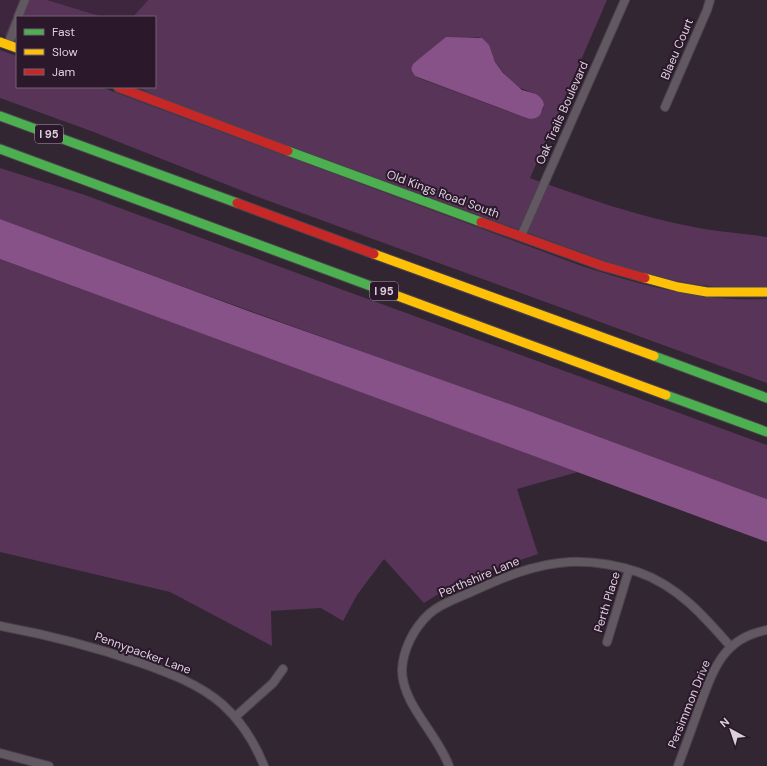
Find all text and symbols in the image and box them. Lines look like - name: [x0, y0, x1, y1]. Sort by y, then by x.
- legend: [16, 16, 156, 88]
- street label: Blaeu Court: [657, 16, 697, 82]
- text: Fast: [52, 24, 75, 40]
- text: Slow: [52, 44, 78, 60]
- street label: Oak Trails Boulevard: [532, 59, 592, 167]
- text: Jam: [52, 64, 75, 80]
- road number: I 95: [35, 125, 63, 143]
- street label: Old Kings Road South: [384, 166, 502, 222]
- road number: I 95: [370, 282, 398, 300]
- street label: Perthshire Lane: [436, 553, 522, 601]
- street label: Perth Place: [590, 570, 624, 634]
- street label: Pennypacker Lane: [93, 628, 193, 678]
- street label: Persimmon Drive: [664, 657, 714, 750]
- north arrow: [711, 710, 751, 750]
- text: N: [717, 714, 732, 730]

